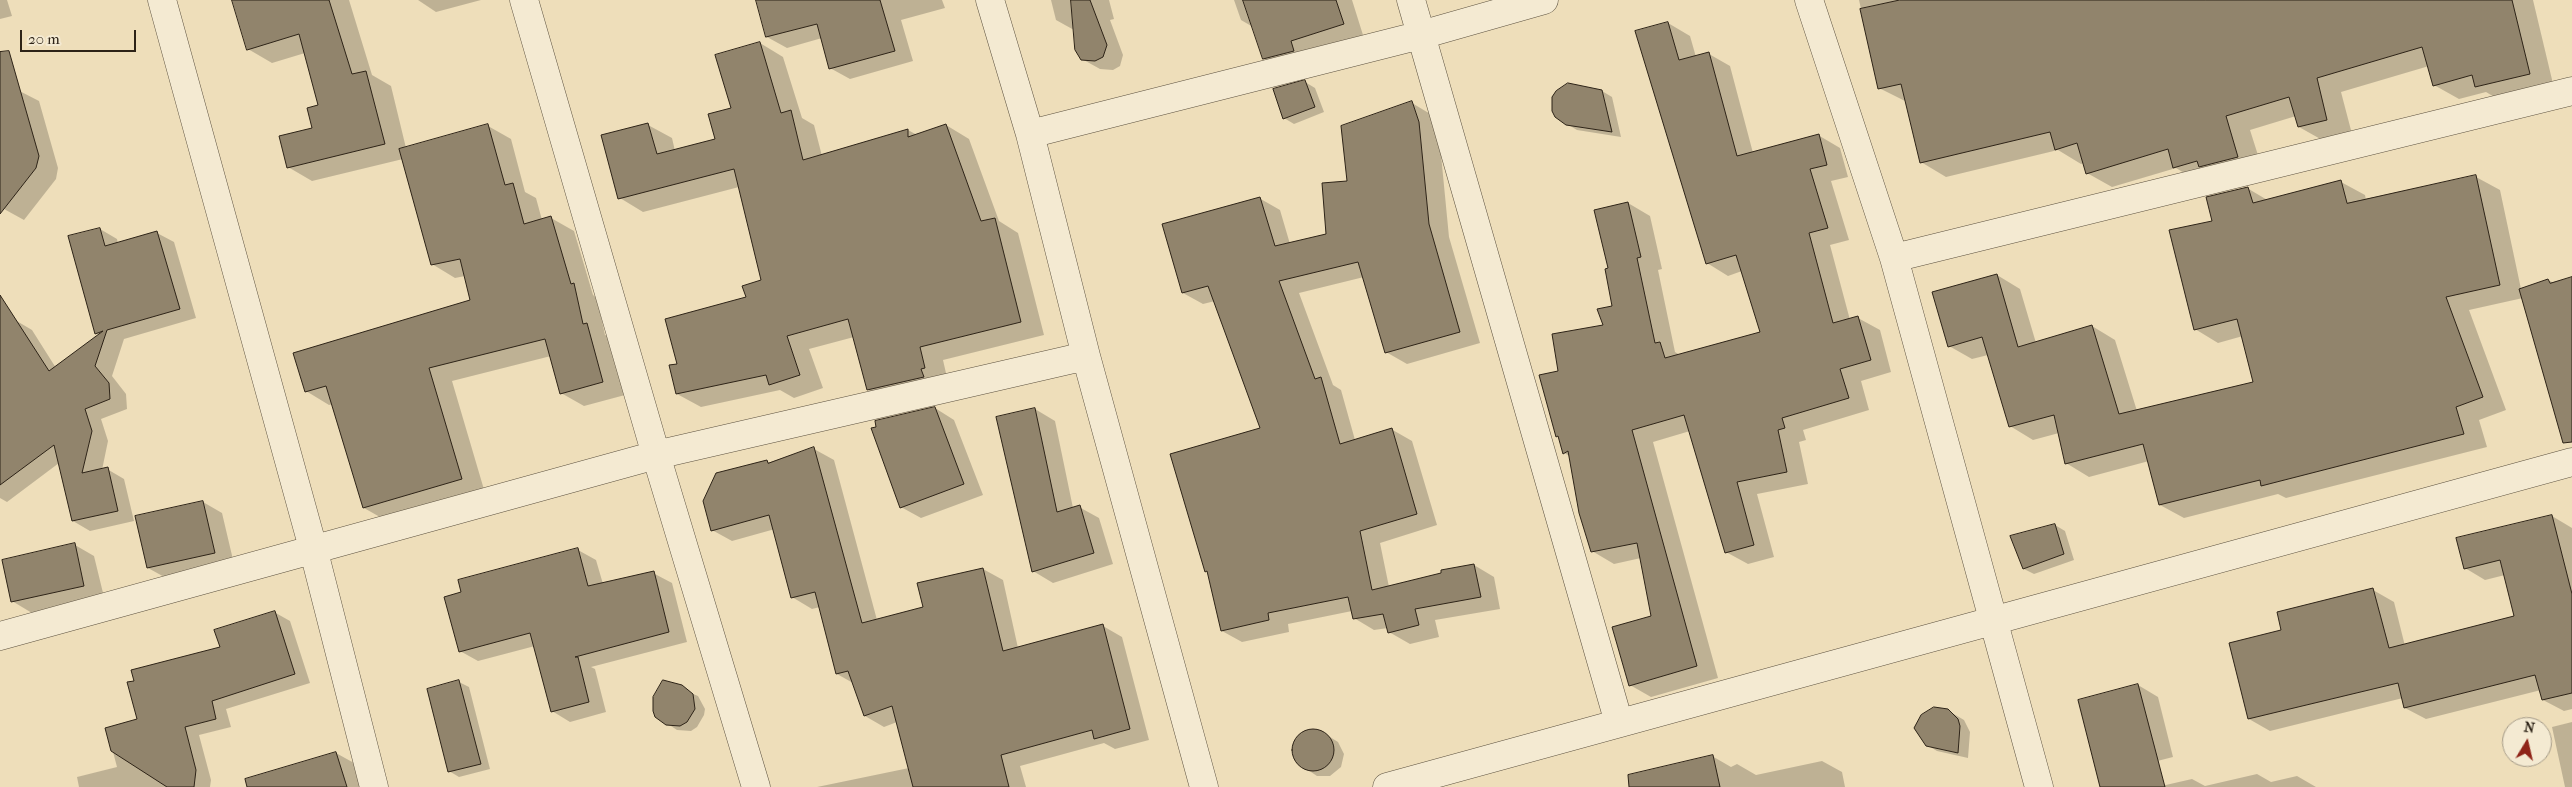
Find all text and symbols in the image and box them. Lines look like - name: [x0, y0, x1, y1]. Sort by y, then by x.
- scale bar: [22, 20, 139, 52]
- text: 20 m: [28, 30, 60, 48]
- north arrow: [2502, 717, 2552, 767]
- text: N: [2523, 718, 2536, 737]

